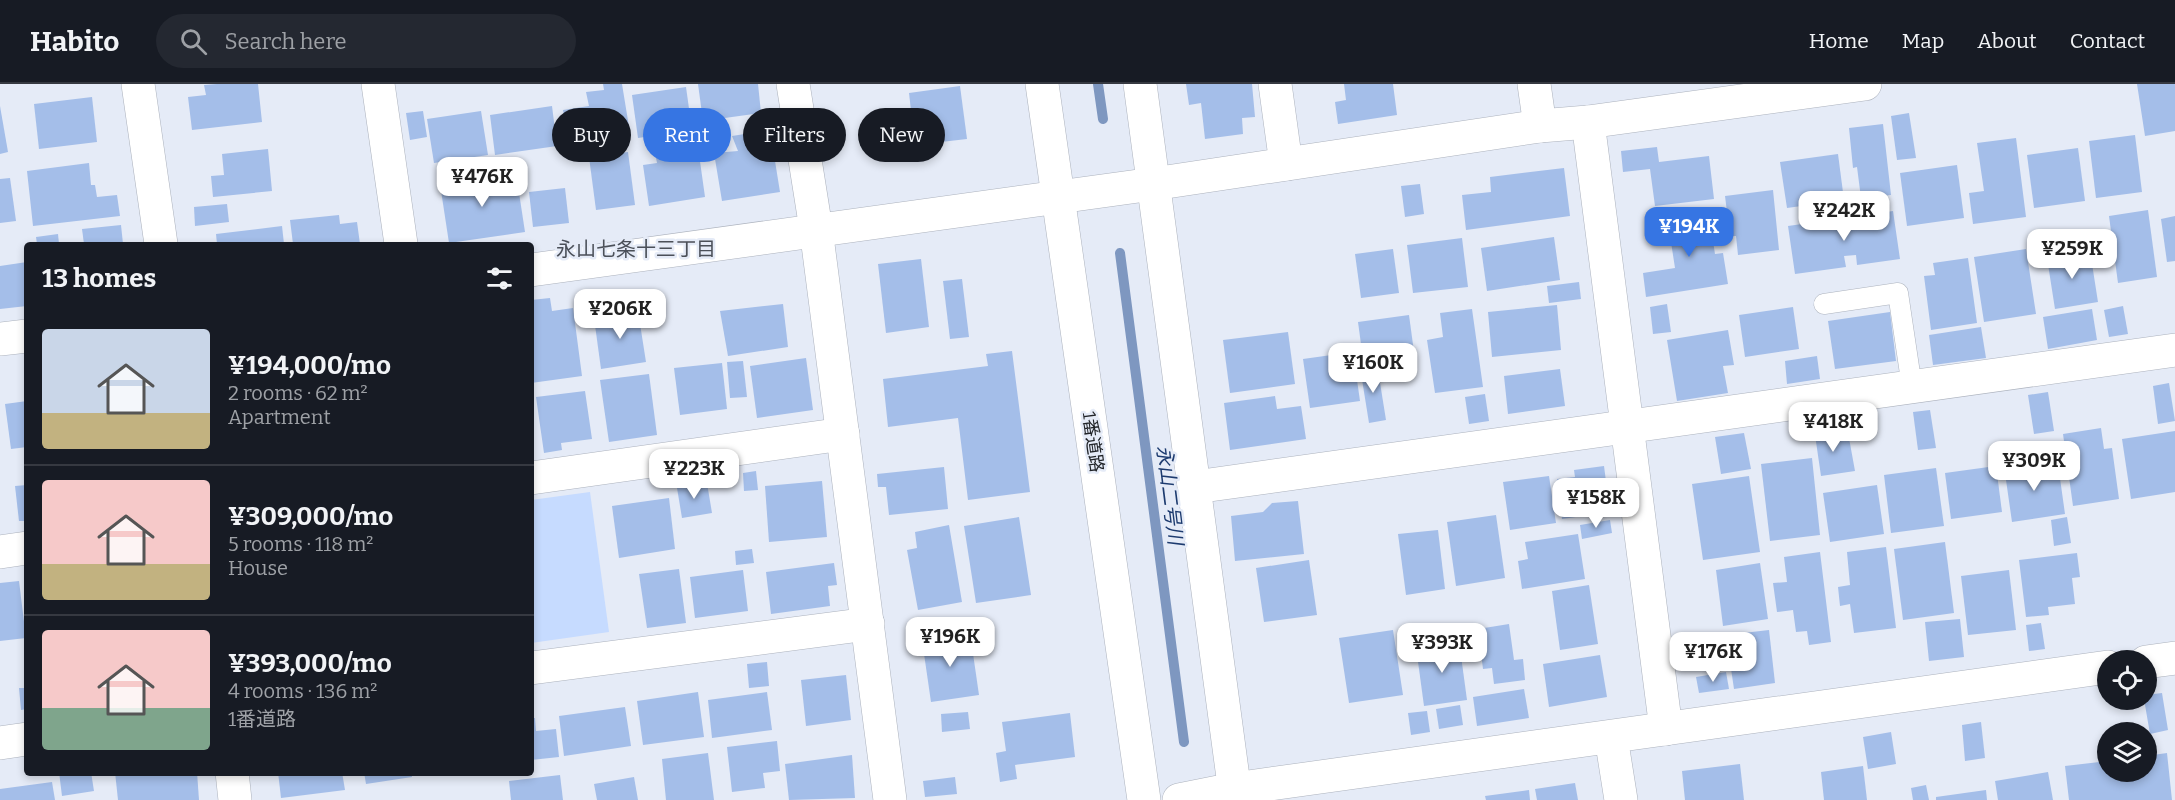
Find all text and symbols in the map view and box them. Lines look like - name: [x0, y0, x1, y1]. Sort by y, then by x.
- search box: [156, 14, 576, 68]
- text: Habito: [30, 25, 120, 58]
- icon: search: [177, 25, 210, 58]
- text: Search here: [225, 28, 347, 55]
- text: Home: [1809, 28, 1869, 54]
- text: Map: [1902, 28, 1944, 54]
- text: About: [1977, 28, 2037, 54]
- text: Contact: [2070, 28, 2145, 54]
- chip: Buy: [552, 108, 631, 162]
- chip: Rent: [643, 108, 731, 162]
- chip: Filters: [743, 108, 846, 162]
- chip: New: [858, 108, 945, 162]
- pin: ¥476K: [440, 157, 524, 208]
- text: ¥476K: [451, 164, 513, 188]
- pin: ¥242K: [1802, 191, 1886, 242]
- text: ¥242K: [1813, 198, 1875, 222]
- pin: ¥194K: [1647, 207, 1731, 258]
- text: ¥194K: [1659, 214, 1719, 238]
- pin: ¥259K: [2030, 229, 2114, 280]
- text: ¥259K: [2041, 236, 2103, 260]
- district label: 永山七条十三丁目: [556, 237, 716, 261]
- icon: filters: [483, 262, 516, 295]
- text: 13 homes: [42, 263, 156, 294]
- pin: ¥206K: [578, 289, 662, 340]
- text: ¥206K: [588, 296, 652, 320]
- pin: ¥160K: [1331, 343, 1415, 394]
- text: ¥194,000/mo: [228, 350, 391, 381]
- text: ¥160K: [1342, 350, 1404, 374]
- icon: home: [90, 353, 162, 425]
- text: 2 rooms · 62 m²: [228, 381, 368, 405]
- pin: ¥418K: [1791, 402, 1875, 453]
- text: Apartment: [228, 405, 331, 429]
- text: ¥418K: [1803, 409, 1863, 433]
- street label: 1番道路: [1078, 410, 1108, 474]
- pin: ¥309K: [1992, 441, 2076, 492]
- water label: 永山二号川: [1152, 444, 1188, 548]
- text: ¥309K: [2002, 448, 2066, 472]
- pin: ¥223K: [652, 449, 736, 500]
- text: ¥223K: [663, 456, 725, 480]
- pin: ¥158K: [1554, 478, 1638, 529]
- text: ¥158K: [1566, 485, 1626, 509]
- text: ¥309,000/mo: [228, 501, 393, 532]
- icon: home: [90, 504, 162, 576]
- text: 5 rooms · 118 m²: [228, 532, 373, 556]
- text: House: [228, 556, 288, 580]
- pin: ¥196K: [908, 617, 992, 668]
- pin: ¥393K: [1400, 623, 1484, 674]
- text: ¥196K: [920, 624, 980, 648]
- text: ¥393K: [1411, 630, 1473, 654]
- pin: ¥176K: [1671, 632, 1755, 683]
- text: ¥176K: [1683, 639, 1743, 663]
- text: ¥393,000/mo: [228, 648, 392, 679]
- map controls: [2097, 650, 2157, 782]
- button: locate: [2097, 650, 2157, 710]
- icon: home: [90, 654, 162, 726]
- text: 4 rooms · 136 m²: [228, 679, 377, 703]
- text: 1番道路: [228, 707, 296, 731]
- button: layers: [2097, 722, 2157, 782]

